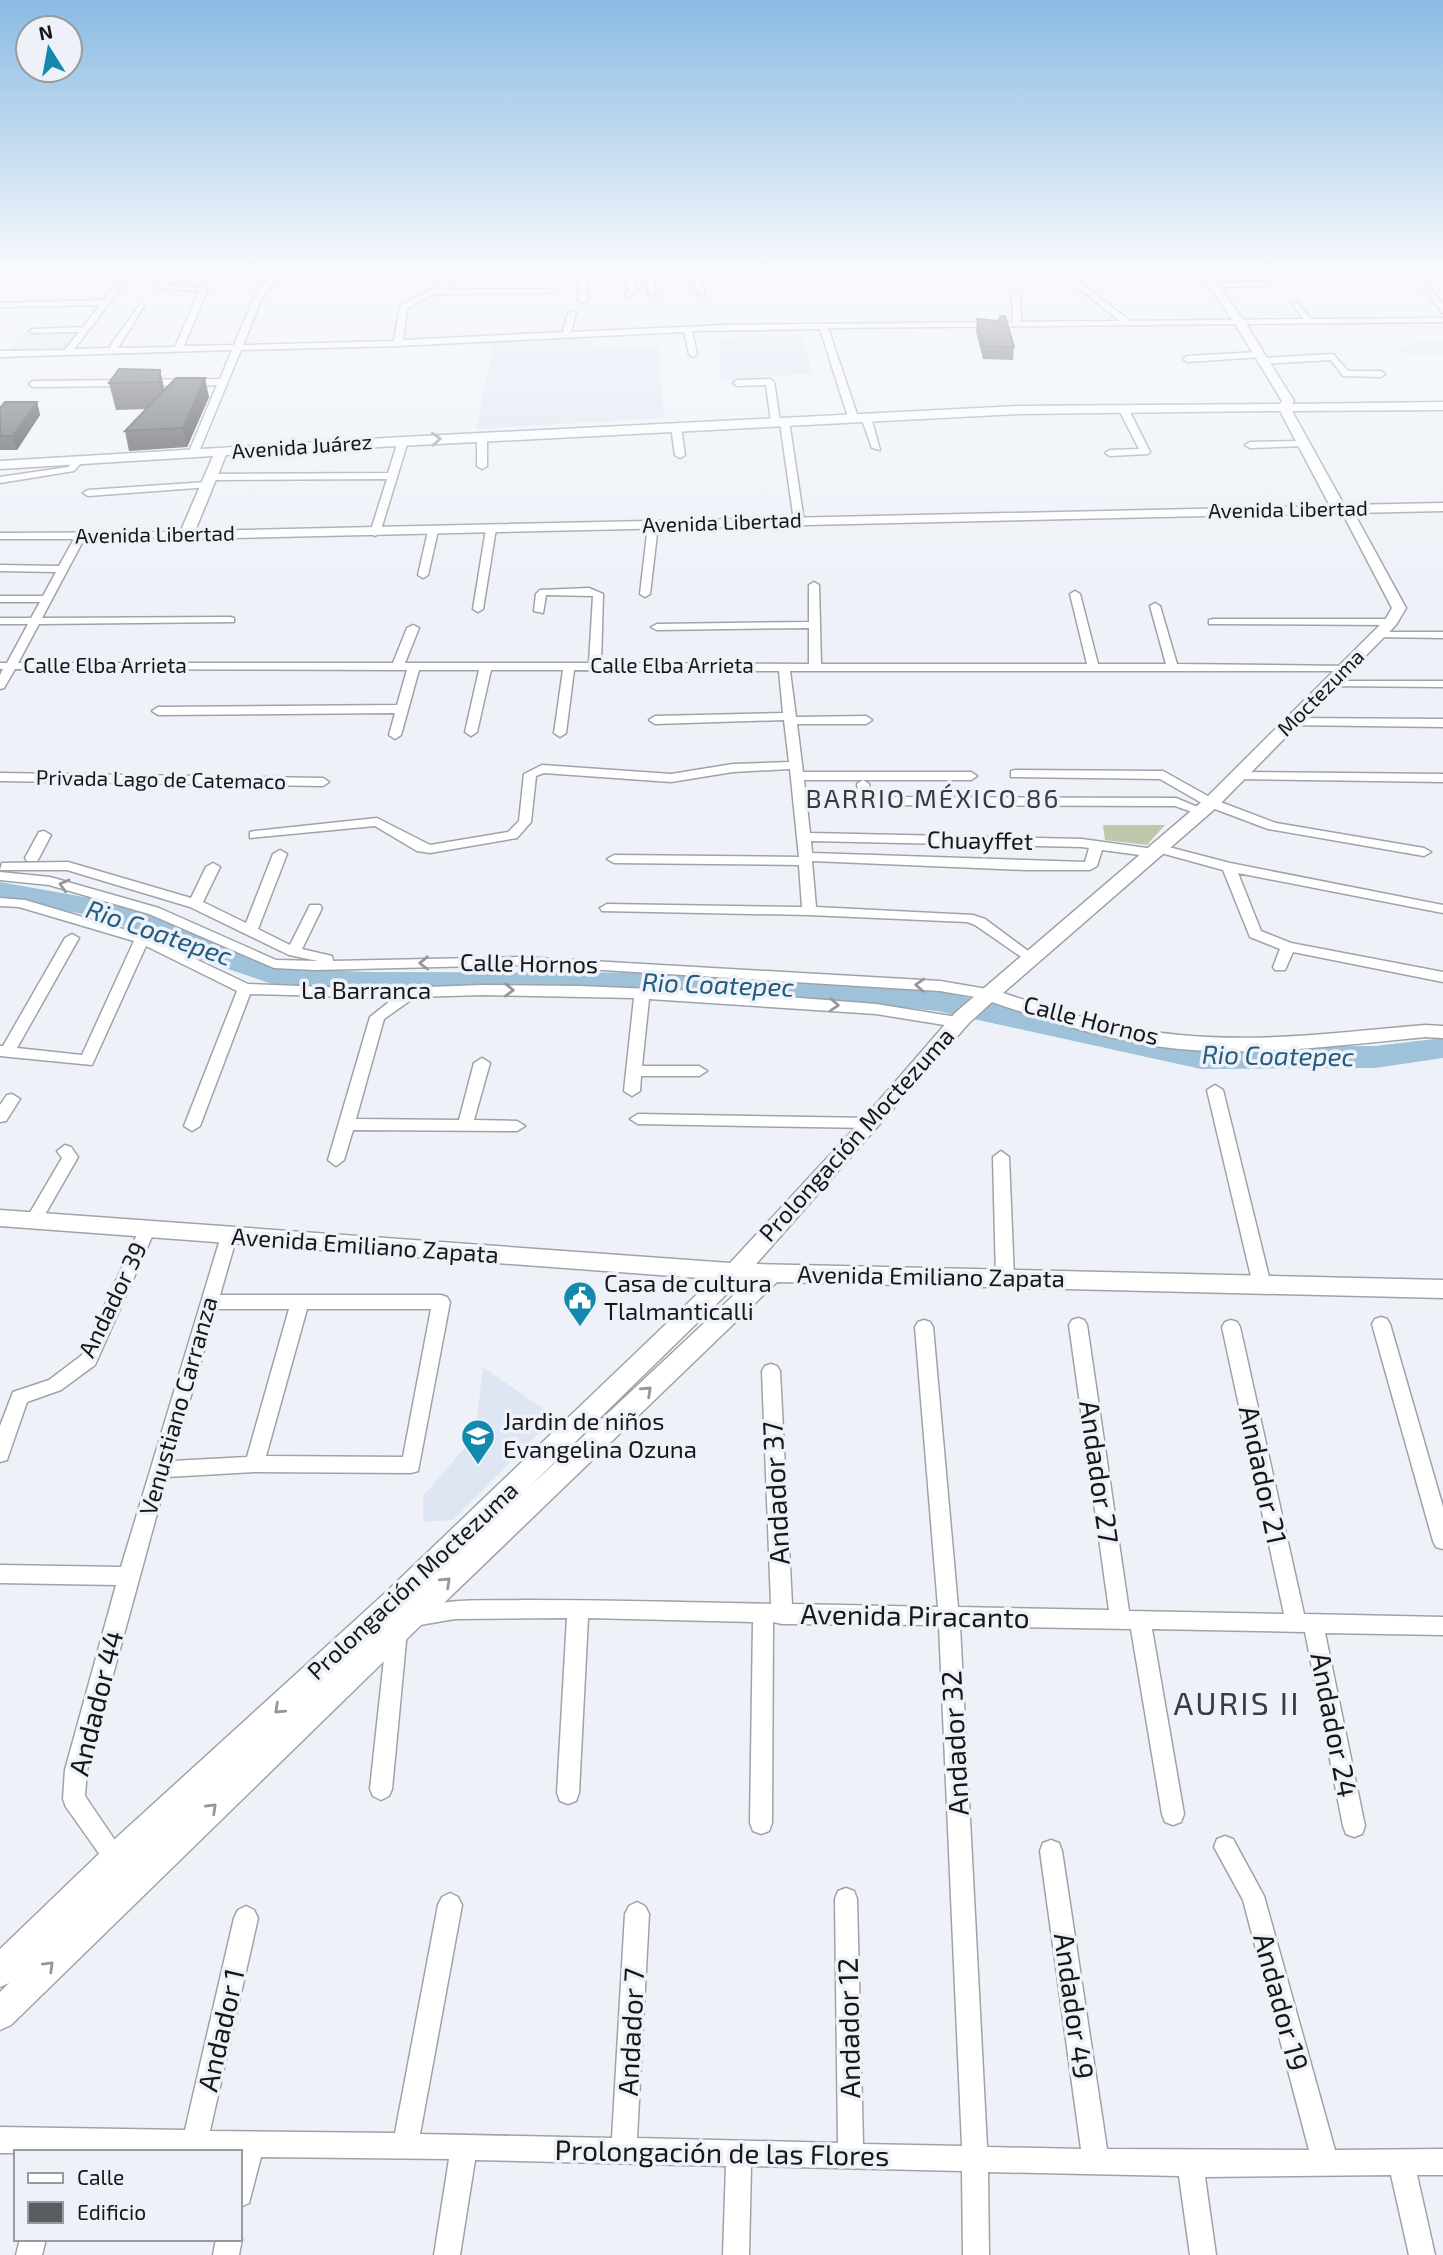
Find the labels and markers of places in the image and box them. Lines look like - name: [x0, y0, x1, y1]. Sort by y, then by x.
- place label: Casa de cultura Tlalmanticalli: [604, 1268, 772, 1325]
- public building icon: Casa de cultura Tlalmanticalli: [561, 1279, 599, 1328]
- place label: Jardin de niños Evangelina Ozuna: [503, 1406, 697, 1463]
- school or university icon: Jardin de niños Evangelina Ozuna: [459, 1417, 497, 1466]

